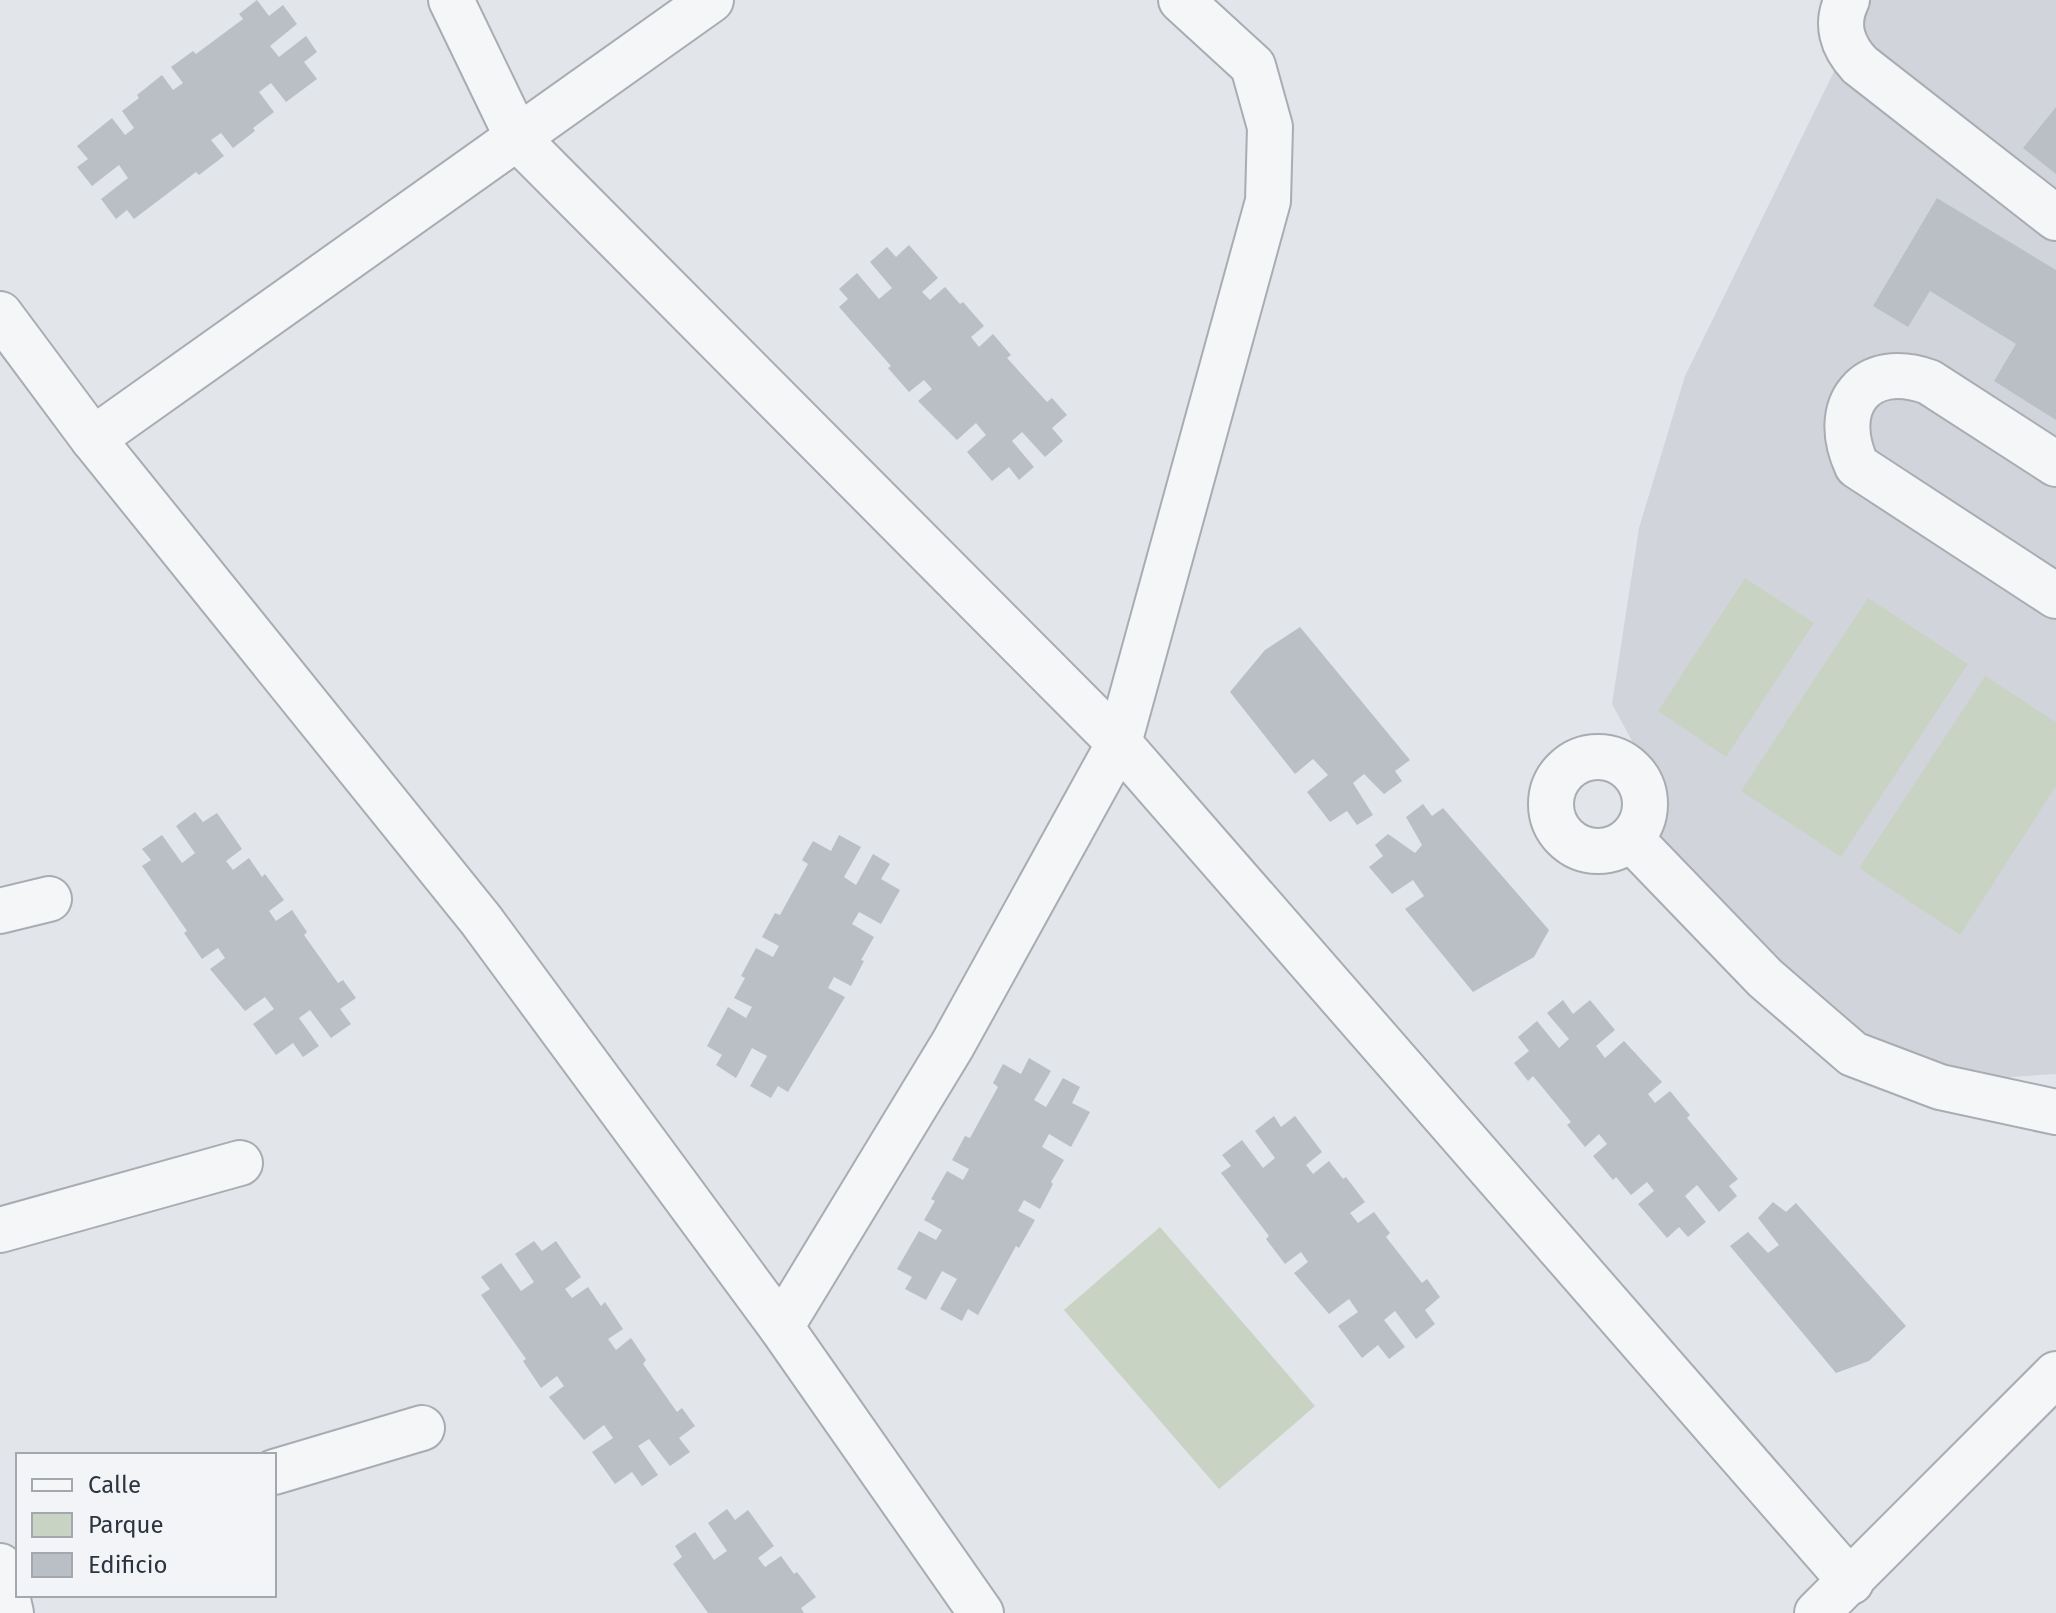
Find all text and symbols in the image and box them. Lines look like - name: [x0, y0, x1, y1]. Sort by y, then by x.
- legend: [16, 1453, 276, 1597]
- text: Calle: [88, 1471, 141, 1499]
- text: Parque: [88, 1511, 164, 1539]
- text: Edificio: [88, 1551, 168, 1579]

